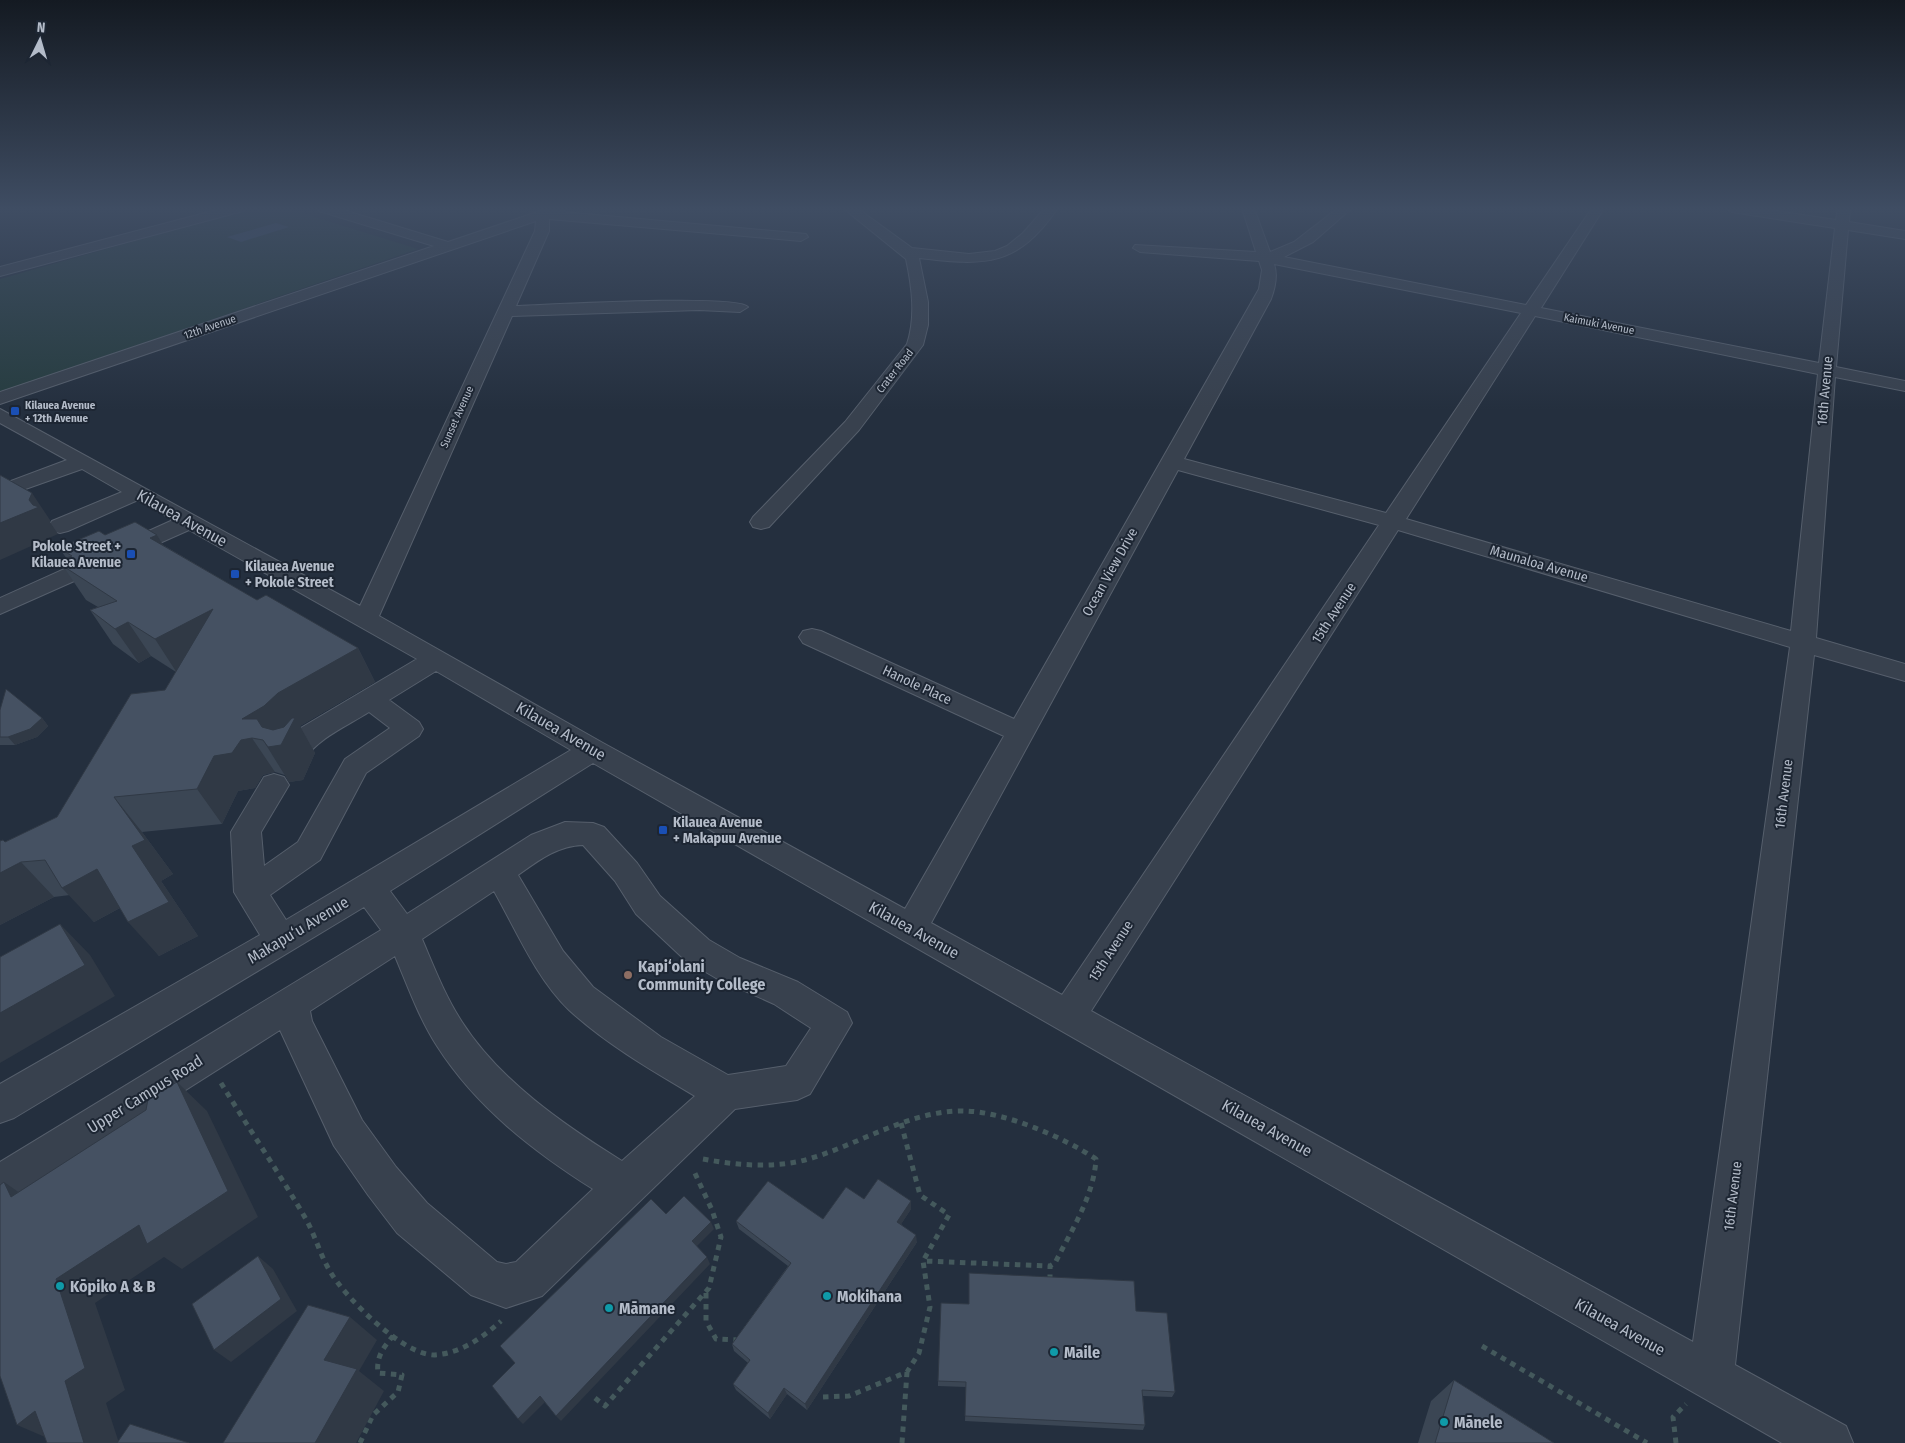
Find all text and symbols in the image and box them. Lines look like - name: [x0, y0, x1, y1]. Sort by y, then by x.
- north arrow: [15, 15, 65, 65]
- text: N: [36, 19, 46, 36]
- street label: Kaimuki Avenue: [1563, 311, 1635, 337]
- street label: 12th Avenue: [182, 312, 238, 342]
- street label: Crater Road: [874, 346, 916, 396]
- street label: 16th Avenue: [1813, 355, 1837, 426]
- street label: Sunset Avenue: [438, 384, 476, 450]
- place label: Kilauea Avenue + 12th Avenue: [25, 399, 96, 425]
- marker: Kilauea Avenue + 12th Avenue: [9, 405, 21, 417]
- street label: Kilauea Avenue: [134, 485, 231, 551]
- street label: Ocean View Drive: [1079, 525, 1141, 619]
- place label: Pokole Street + Kilauea Avenue: [32, 538, 121, 571]
- street label: Maunaloa Avenue: [1488, 542, 1590, 586]
- marker: Pokole Street + Kilauea Avenue: [125, 548, 137, 560]
- place label: Kilauea Avenue + Pokole Street: [245, 558, 335, 591]
- marker: Kilauea Avenue + Pokole Street: [229, 568, 241, 580]
- street label: 15th Avenue: [1308, 579, 1360, 647]
- street label: Hanole Place: [880, 662, 954, 708]
- street label: Kilauea Avenue: [513, 698, 609, 764]
- street label: 16th Avenue: [1771, 758, 1797, 830]
- place label: Kilauea Avenue + Makapuu Avenue: [673, 814, 782, 847]
- marker: Kilauea Avenue + Makapuu Avenue: [657, 824, 669, 836]
- street label: Makapu‘u Avenue: [244, 892, 352, 968]
- street label: Kilauea Avenue: [866, 897, 963, 963]
- street label: 15th Avenue: [1085, 917, 1137, 985]
- place label: Kapi‘olani Community College: [638, 957, 765, 994]
- marker: Kapi‘olani Community College: [622, 969, 634, 981]
- street label: Upper Campus Road: [84, 1051, 206, 1137]
- street label: Kilauea Avenue: [1219, 1095, 1316, 1161]
- street label: 16th Avenue: [1720, 1160, 1746, 1232]
- place label: Kōpiko A & B: [70, 1277, 156, 1296]
- marker: Kōpiko A & B: [54, 1280, 66, 1292]
- place label: Mokihana: [837, 1287, 902, 1306]
- marker: Mokihana: [821, 1290, 833, 1302]
- street label: Kilauea Avenue: [1572, 1294, 1669, 1360]
- place label: Māmane: [619, 1299, 675, 1318]
- marker: Māmane: [603, 1302, 615, 1314]
- place label: Maile: [1064, 1343, 1100, 1362]
- marker: Maile: [1048, 1346, 1060, 1358]
- place label: Mānele: [1454, 1413, 1502, 1432]
- marker: Mānele: [1438, 1416, 1450, 1428]

